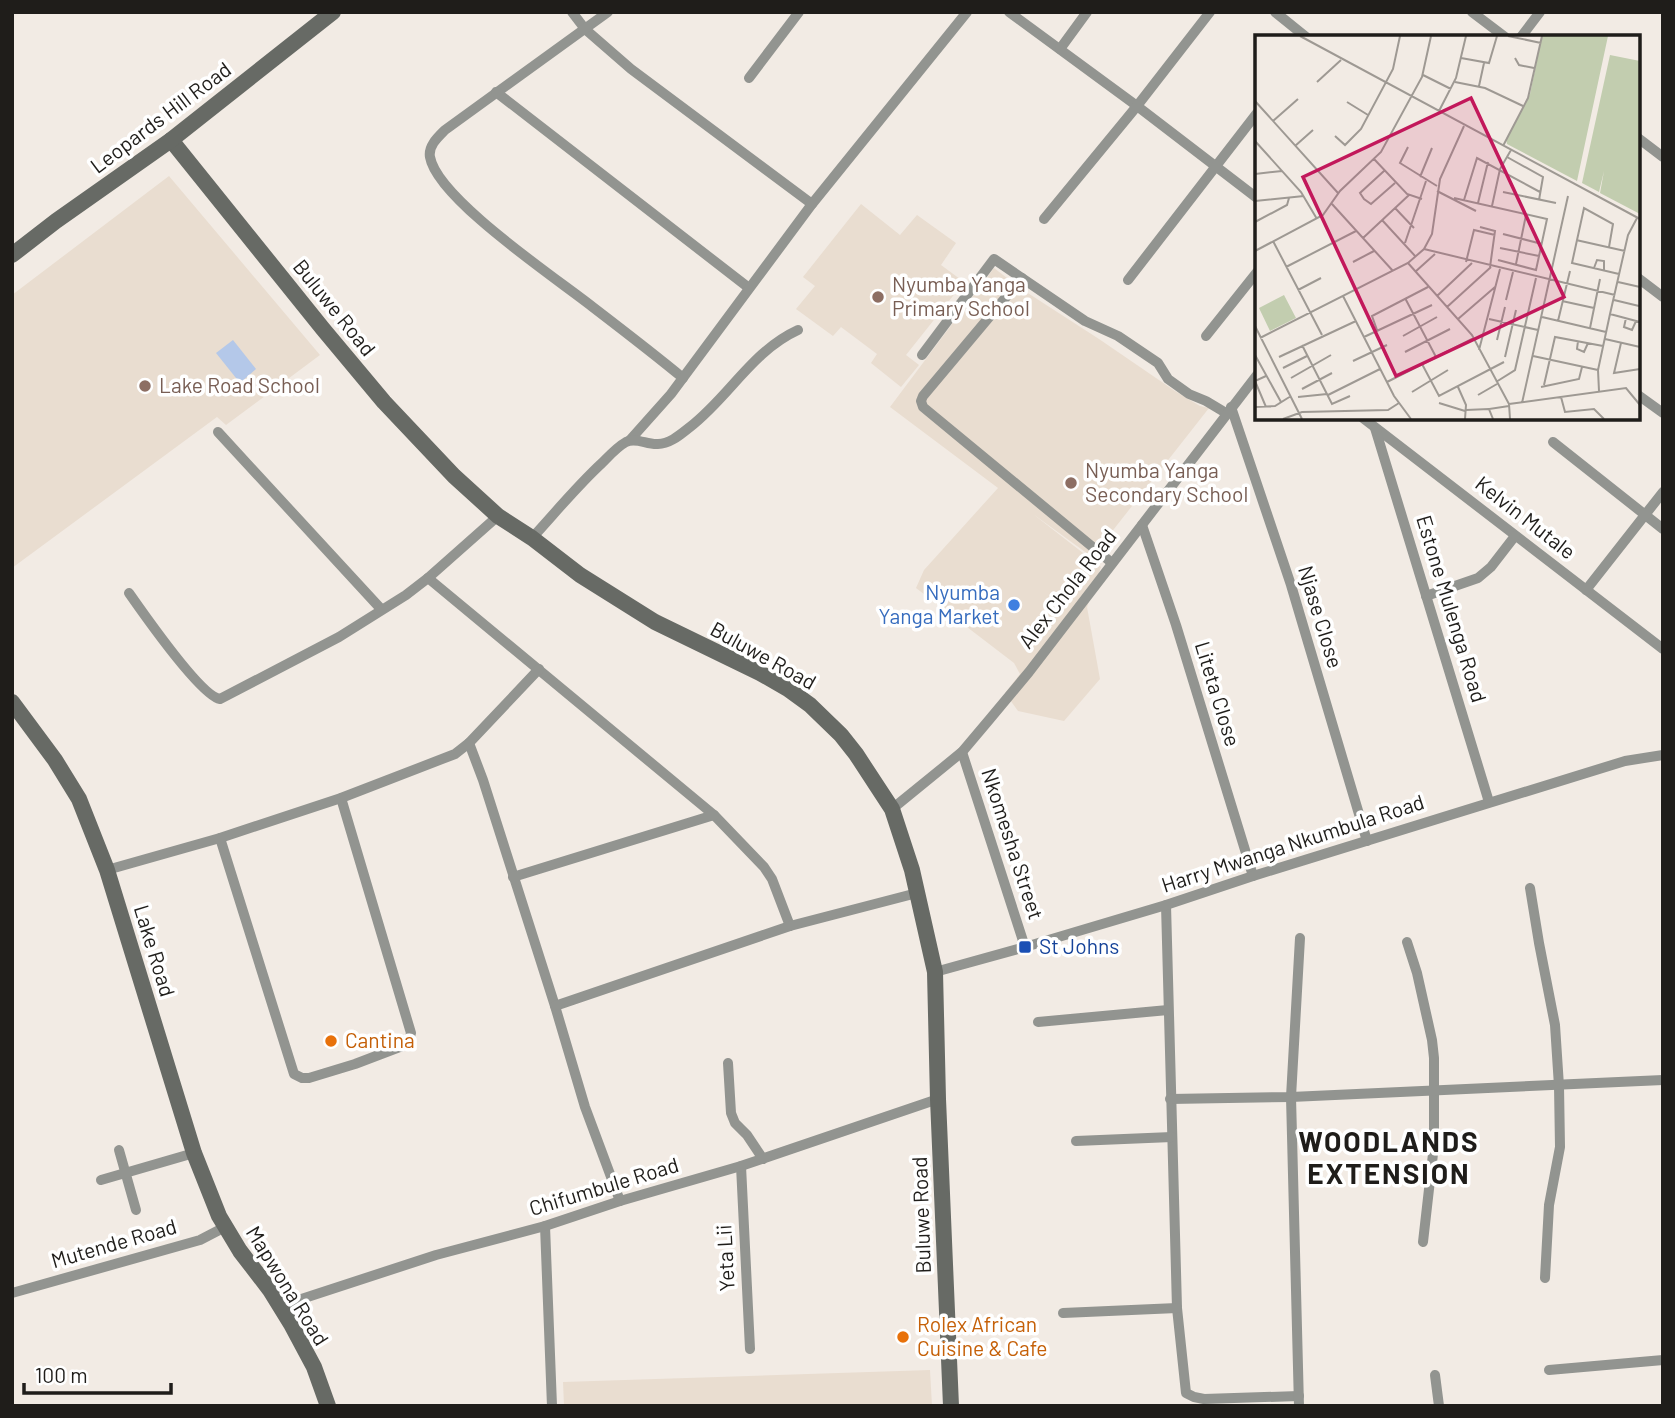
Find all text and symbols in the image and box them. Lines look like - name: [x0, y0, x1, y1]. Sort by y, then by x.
- inset map: [1255, 35, 1640, 420]
- street label: Leopards Hill Road: [85, 56, 235, 178]
- street label: Buluwe Road: [289, 254, 382, 360]
- place label: Nyumba Yanga Primary School: [892, 271, 1030, 320]
- marker: Nyumba Yanga Primary School: [870, 289, 886, 305]
- place label: Lake Road School: [159, 372, 320, 397]
- marker: Lake Road School: [137, 378, 153, 394]
- place label: Nyumba Yanga Secondary School: [1085, 457, 1248, 506]
- street label: Kelvin Mutale: [1471, 470, 1581, 564]
- marker: Nyumba Yanga Secondary School: [1063, 475, 1079, 491]
- street label: Estone Mulenga Road: [1412, 512, 1493, 705]
- street label: Alex Chola Road: [1013, 524, 1121, 653]
- street label: Njase Close: [1294, 562, 1349, 671]
- place label: Nyumba Yanga Market: [879, 579, 1000, 628]
- marker: Nyumba Yanga Market: [1006, 597, 1022, 613]
- street label: Buluwe Road: [707, 615, 821, 694]
- street label: Liteta Close: [1191, 638, 1246, 749]
- street label: Nkomesha Street: [977, 765, 1050, 922]
- street label: Harry Mwanga Nkumbula Road: [1158, 788, 1427, 897]
- street label: Lake Road: [130, 902, 181, 999]
- place label: St Johns: [1039, 933, 1119, 958]
- marker: St Johns: [1017, 939, 1033, 955]
- place label: Cantina: [345, 1027, 415, 1052]
- marker: Cantina: [323, 1033, 339, 1049]
- district label: WOODLANDS EXTENSION: [1298, 1124, 1480, 1190]
- street label: Chifumbule Road: [526, 1151, 681, 1220]
- street label: Buluwe Road: [906, 1156, 935, 1274]
- street label: Mutende Road: [48, 1213, 179, 1272]
- street label: Mapwona Road: [242, 1221, 335, 1350]
- street label: Yeta Lii: [710, 1224, 739, 1292]
- place label: Rolex African Cuisine & Cafe: [917, 1311, 1047, 1360]
- marker: Rolex African Cuisine & Cafe: [895, 1329, 911, 1345]
- scale bar: [24, 1352, 172, 1396]
- text: 100 m: [35, 1362, 88, 1387]

